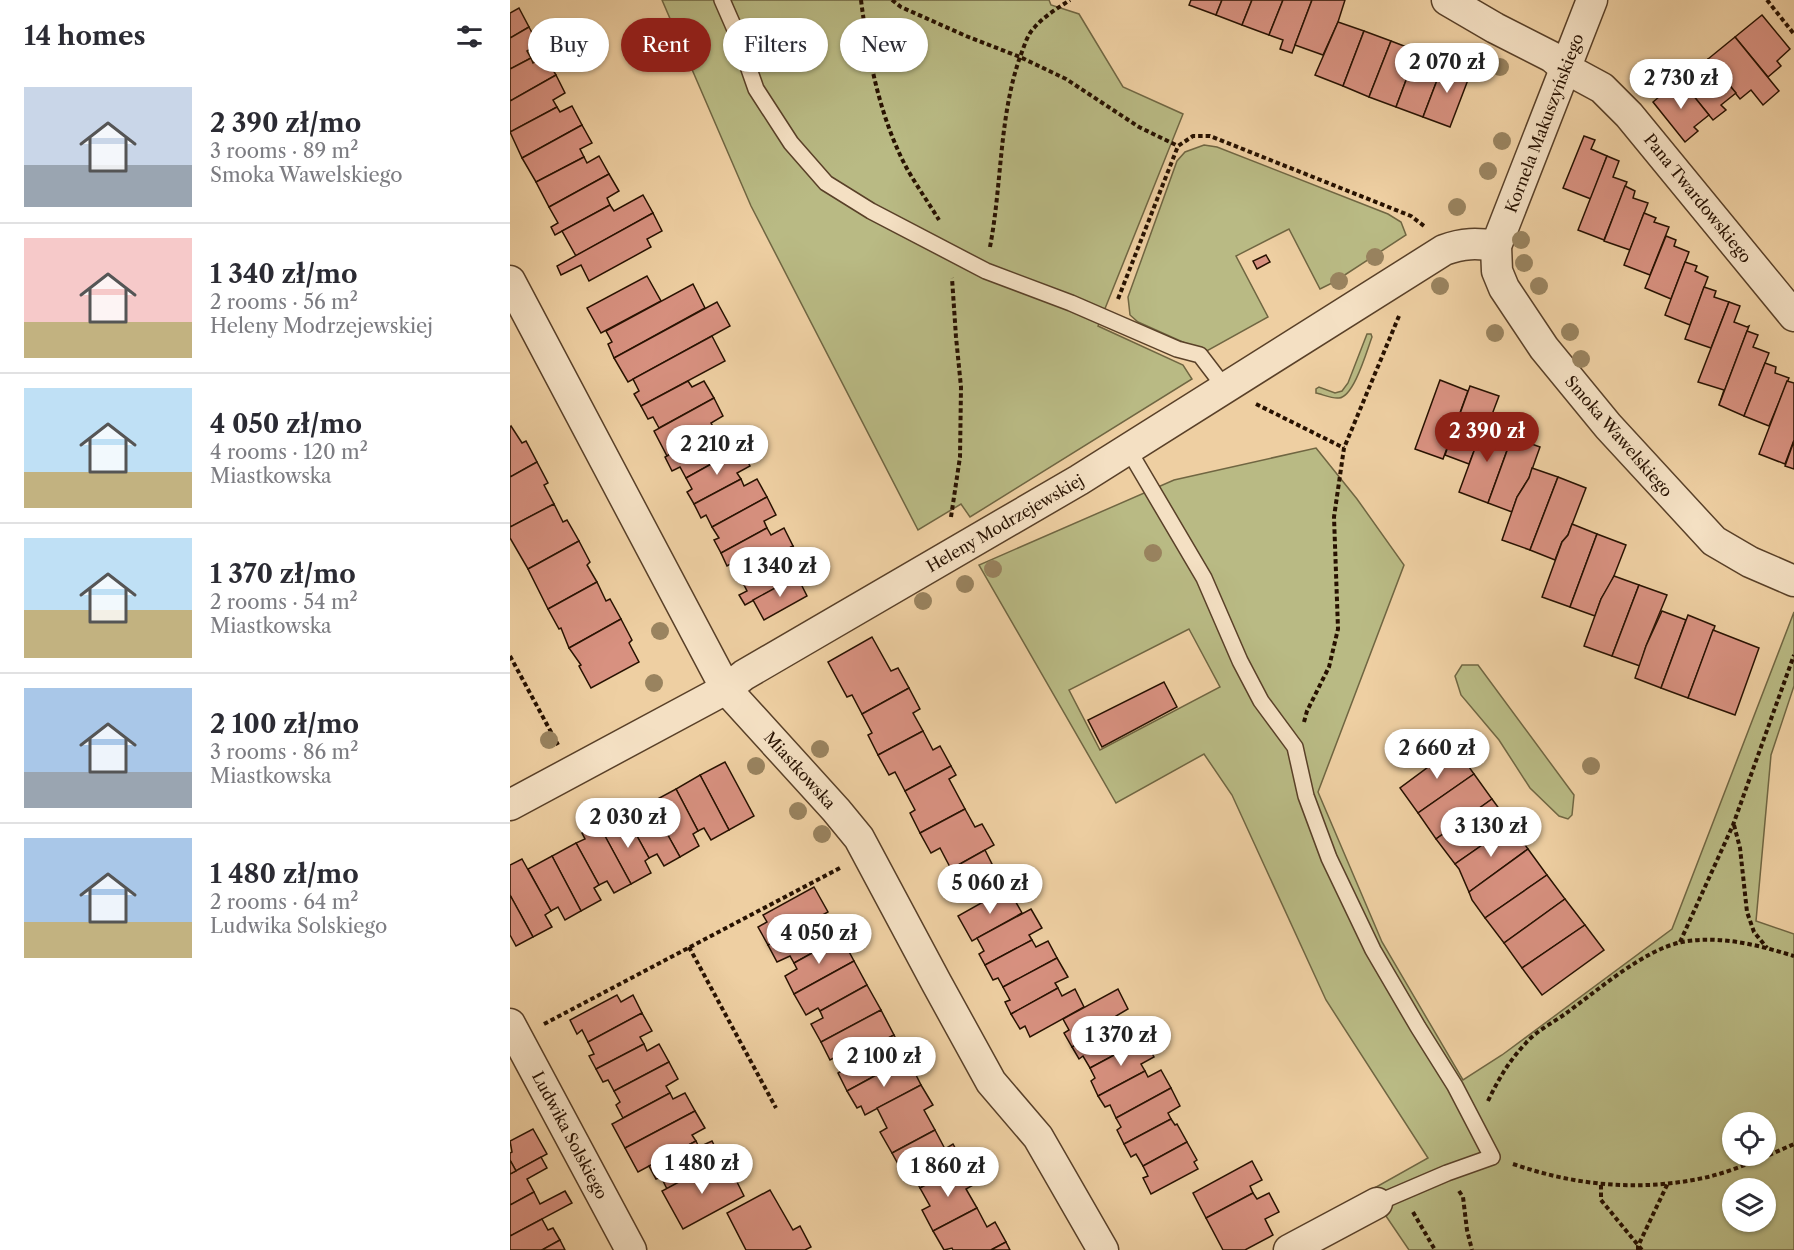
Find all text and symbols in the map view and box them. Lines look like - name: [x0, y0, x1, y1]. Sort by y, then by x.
- chip: Buy: [528, 18, 609, 72]
- chip: Rent: [621, 18, 711, 72]
- chip: Filters: [723, 18, 828, 72]
- chip: New: [840, 18, 928, 72]
- text: 14 homes: [24, 20, 146, 52]
- icon: filters: [453, 20, 486, 53]
- street label: Kornela Makuszyńskiego: [1501, 30, 1588, 215]
- pin: 2 070 zł: [1385, 43, 1509, 94]
- text: 2 070 zł: [1409, 50, 1485, 74]
- pin: 2 730 zł: [1619, 59, 1743, 110]
- text: 2 730 zł: [1644, 66, 1718, 90]
- text: 2 390 zł/mo: [210, 107, 361, 139]
- icon: home: [72, 111, 144, 183]
- street label: Pana Twardowskiego: [1640, 129, 1756, 267]
- text: 3 rooms · 89 m²: [210, 139, 358, 163]
- text: Smoka Wawelskiego: [210, 163, 402, 187]
- text: 1 340 zł/mo: [210, 258, 358, 290]
- icon: home: [72, 262, 144, 334]
- text: 2 rooms · 56 m²: [210, 290, 358, 314]
- text: Heleny Modrzejewskiej: [210, 314, 433, 338]
- street label: Smoka Wawelskiego: [1561, 371, 1677, 501]
- text: 4 050 zł/mo: [210, 408, 362, 440]
- icon: home: [72, 412, 144, 484]
- pin: 2 390 zł: [1425, 412, 1549, 463]
- text: 2 390 zł: [1449, 419, 1525, 443]
- pin: 2 210 zł: [655, 425, 779, 476]
- text: 2 210 zł: [680, 432, 754, 456]
- text: 4 rooms · 120 m²: [210, 440, 368, 464]
- text: Miastkowska: [210, 464, 332, 488]
- street label: Heleny Modrzejewskiej: [923, 470, 1087, 576]
- pin: 1 340 zł: [718, 547, 842, 598]
- text: 1 340 zł: [743, 554, 817, 578]
- text: 1 370 zł/mo: [210, 558, 356, 590]
- icon: home: [72, 562, 144, 634]
- text: 2 rooms · 54 m²: [210, 590, 358, 614]
- text: Miastkowska: [210, 614, 332, 638]
- text: 2 100 zł/mo: [210, 708, 359, 740]
- icon: home: [72, 712, 144, 784]
- street label: Miastkowska: [760, 727, 840, 813]
- pin: 2 660 zł: [1375, 729, 1499, 780]
- text: 2 660 zł: [1399, 736, 1475, 760]
- text: 3 rooms · 86 m²: [210, 740, 358, 764]
- text: Miastkowska: [210, 764, 332, 788]
- pin: 2 030 zł: [566, 798, 690, 849]
- text: 2 030 zł: [589, 805, 667, 829]
- pin: 3 130 zł: [1429, 807, 1553, 858]
- text: 3 130 zł: [1455, 814, 1527, 838]
- text: 1 480 zł/mo: [210, 858, 359, 890]
- icon: home: [72, 862, 144, 934]
- pin: 5 060 zł: [928, 864, 1052, 915]
- text: 5 060 zł: [952, 871, 1028, 895]
- text: 2 rooms · 64 m²: [210, 890, 359, 914]
- text: Ludwika Solskiego: [210, 914, 387, 938]
- pin: 4 050 zł: [757, 914, 881, 965]
- text: 4 050 zł: [781, 921, 857, 945]
- pin: 1 370 zł: [1059, 1016, 1183, 1067]
- text: 1 370 zł: [1085, 1023, 1157, 1047]
- pin: 2 100 zł: [822, 1037, 946, 1088]
- text: 2 100 zł: [847, 1044, 921, 1068]
- street label: Ludwika Solskiego: [528, 1068, 612, 1202]
- map controls: [1722, 1112, 1776, 1232]
- button: locate: [1722, 1112, 1776, 1166]
- pin: 1 480 zł: [640, 1144, 764, 1195]
- pin: 1 860 zł: [886, 1147, 1010, 1198]
- text: 1 480 zł: [665, 1151, 739, 1175]
- text: 1 860 zł: [911, 1154, 985, 1178]
- button: layers: [1722, 1178, 1776, 1232]

